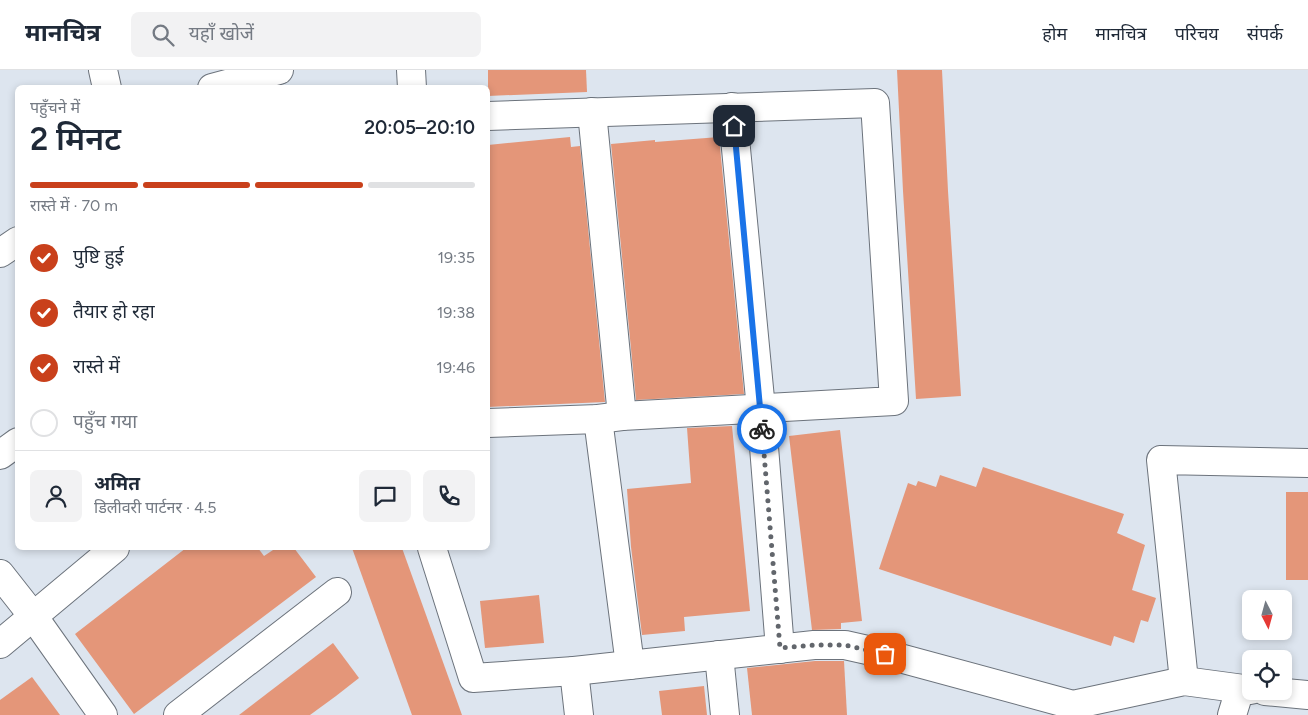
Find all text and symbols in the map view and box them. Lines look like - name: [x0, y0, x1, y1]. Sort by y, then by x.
- search box: [131, 12, 481, 57]
- text: मानचित्र: [25, 18, 101, 47]
- icon: search: [149, 21, 177, 49]
- text: यहाँ खोजें: [189, 22, 254, 45]
- text: होम: [1042, 23, 1067, 45]
- text: मानचित्र: [1095, 23, 1147, 45]
- text: परिचय: [1175, 23, 1219, 45]
- text: संपर्क: [1247, 23, 1283, 45]
- text: पहुँचने में: [30, 98, 80, 117]
- pin: [713, 105, 755, 147]
- icon: home: [720, 112, 748, 140]
- text: 20:05–20:10: [364, 116, 475, 139]
- text: 2 मिनट: [30, 120, 121, 158]
- text: रास्ते में · 70 m: [30, 196, 118, 215]
- icon: check: [30, 244, 58, 272]
- text: पुष्टि हुई: [73, 245, 124, 268]
- text: 19:35: [437, 248, 475, 267]
- icon: check: [30, 299, 58, 327]
- text: तैयार हो रहा: [73, 300, 155, 323]
- text: 19:38: [437, 303, 475, 322]
- icon: check: [30, 354, 58, 382]
- text: रास्ते में: [73, 355, 120, 378]
- text: 19:46: [436, 358, 475, 377]
- courier: [737, 404, 787, 454]
- text: पहुँच गया: [73, 410, 137, 433]
- icon: bike: [748, 415, 776, 443]
- button: person: [30, 470, 82, 522]
- button: chat: [359, 470, 411, 522]
- button: phone: [423, 470, 475, 522]
- text: अमित: [94, 472, 140, 495]
- text: डिलीवरी पार्टनर · 4.5: [94, 498, 216, 517]
- north arrow: [1242, 590, 1292, 640]
- map controls: [1242, 590, 1292, 700]
- pin: [864, 633, 906, 675]
- icon: bag: [871, 640, 899, 668]
- button: locate: [1242, 650, 1292, 700]

